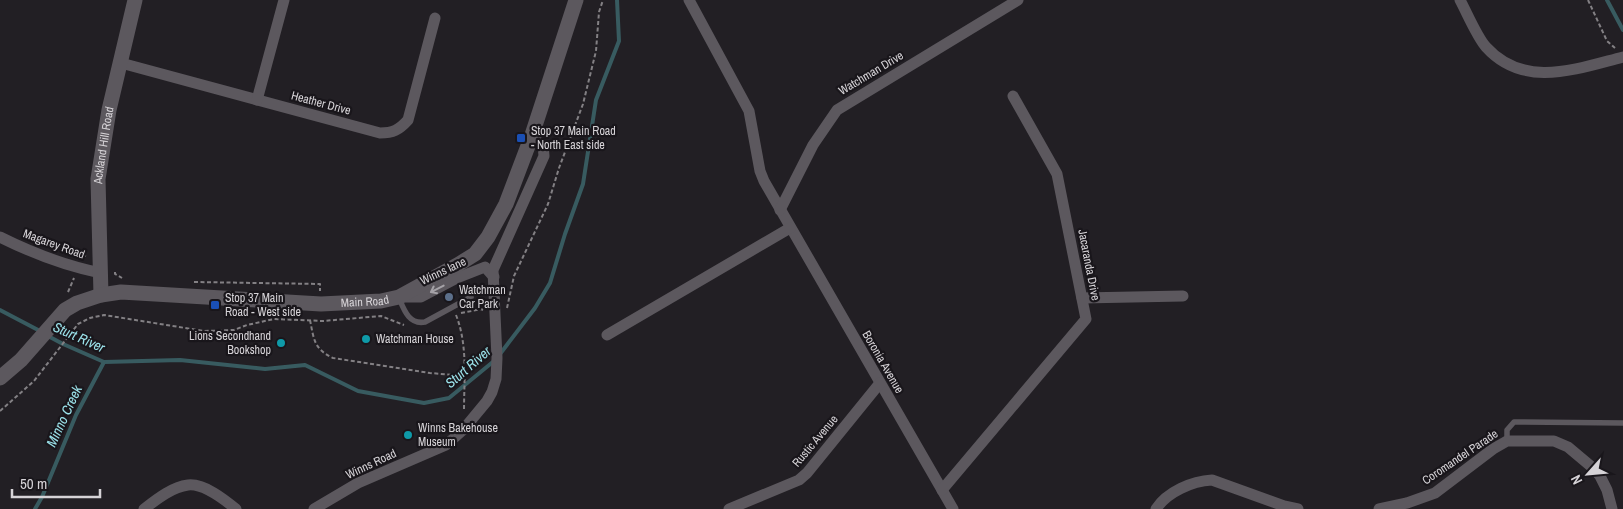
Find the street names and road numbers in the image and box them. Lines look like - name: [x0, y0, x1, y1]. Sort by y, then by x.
- street label: Watchman Drive: [836, 47, 906, 99]
- street label: Heather Drive: [289, 87, 353, 119]
- street label: Ackland Hill Road: [90, 105, 118, 185]
- street label: Magarey Road: [21, 225, 87, 263]
- street label: Jacaranda Drive: [1074, 228, 1104, 302]
- street label: Winns lane: [417, 253, 469, 289]
- street label: Main Road: [340, 291, 391, 311]
- street label: Boronia Avenue: [859, 328, 907, 396]
- street label: Rustic Avenue: [789, 412, 841, 470]
- street label: Coromandel Parade: [1419, 426, 1501, 488]
- street label: Winns Road: [343, 445, 399, 483]

